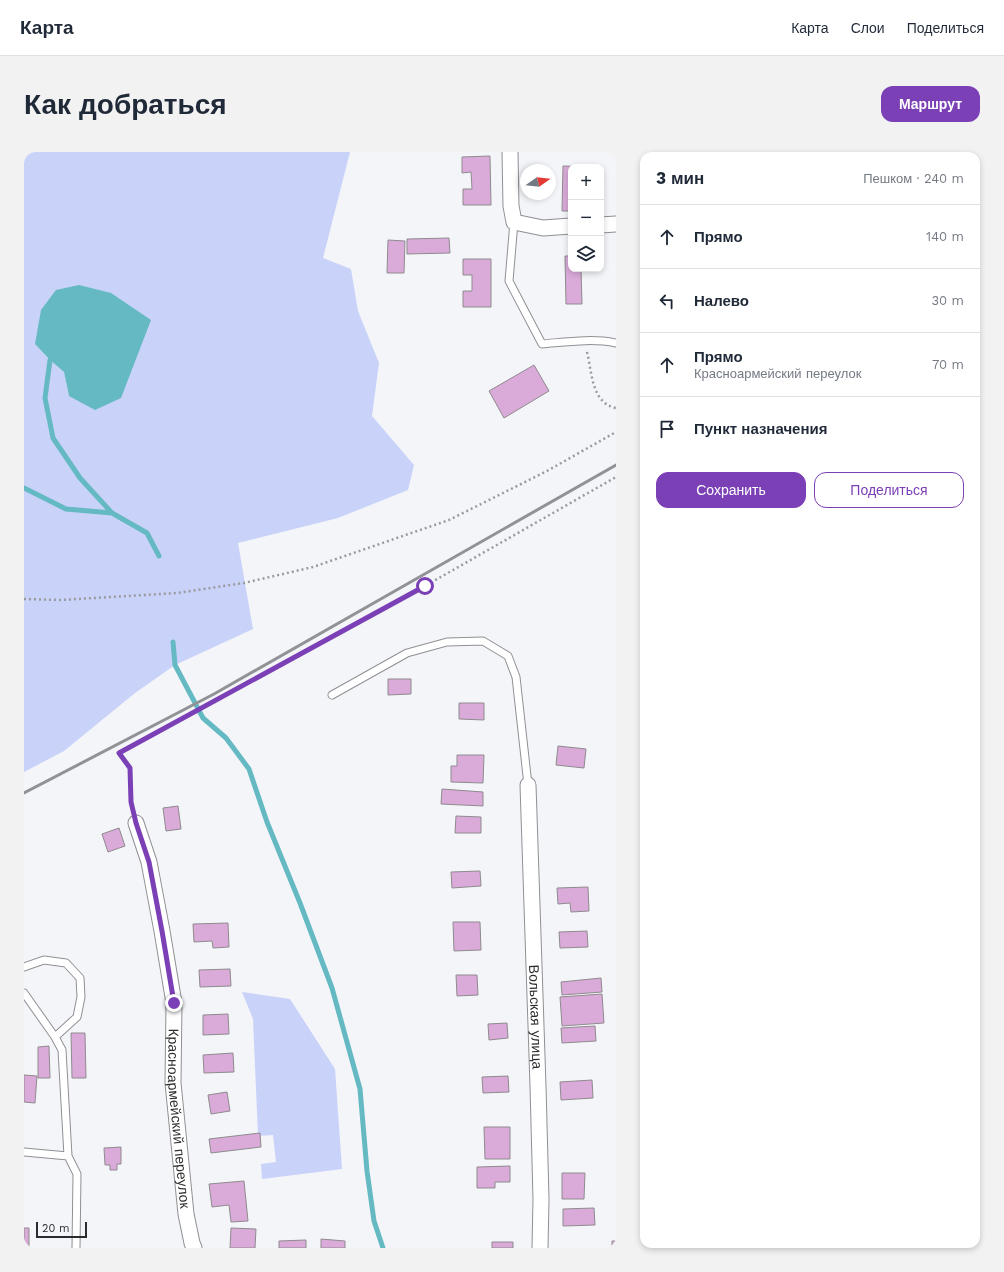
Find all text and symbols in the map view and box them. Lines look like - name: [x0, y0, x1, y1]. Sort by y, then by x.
- text: Карта: [20, 16, 74, 39]
- text: Карта: [791, 20, 829, 36]
- text: Слои: [851, 20, 885, 36]
- text: Поделиться: [907, 20, 984, 36]
- button: Маршрут: [881, 86, 980, 122]
- text: Как добраться: [24, 88, 227, 121]
- north arrow: [520, 164, 556, 200]
- map controls: [568, 164, 604, 272]
- button: +: [568, 164, 604, 200]
- text: 3 мин: [656, 168, 704, 188]
- text: Пешком · 240 m: [863, 171, 964, 186]
- button: −: [568, 200, 604, 236]
- icon: ahead: [656, 226, 678, 248]
- text: Прямо: [694, 228, 743, 246]
- text: 140 m: [926, 229, 964, 244]
- button: layers: [568, 236, 604, 272]
- icon: left: [656, 290, 678, 312]
- text: Налево: [694, 292, 749, 310]
- text: 30 m: [932, 293, 964, 308]
- text: Прямо: [694, 348, 743, 366]
- icon: ahead: [656, 354, 678, 376]
- text: 70 m: [932, 357, 964, 372]
- text: Красноармейский переулок: [694, 366, 861, 381]
- icon: arrive: [656, 418, 678, 440]
- text: Пункт назначения: [694, 420, 827, 438]
- button: Сохранить: [656, 472, 806, 508]
- button: Поделиться: [814, 472, 964, 508]
- route start: [416, 577, 434, 595]
- street label: Вольская улица: [526, 964, 545, 1070]
- route end: [165, 994, 183, 1012]
- street label: Красноармейский переулок: [165, 1028, 193, 1210]
- scale bar: [36, 1220, 87, 1239]
- text: 20 m: [42, 1222, 70, 1235]

